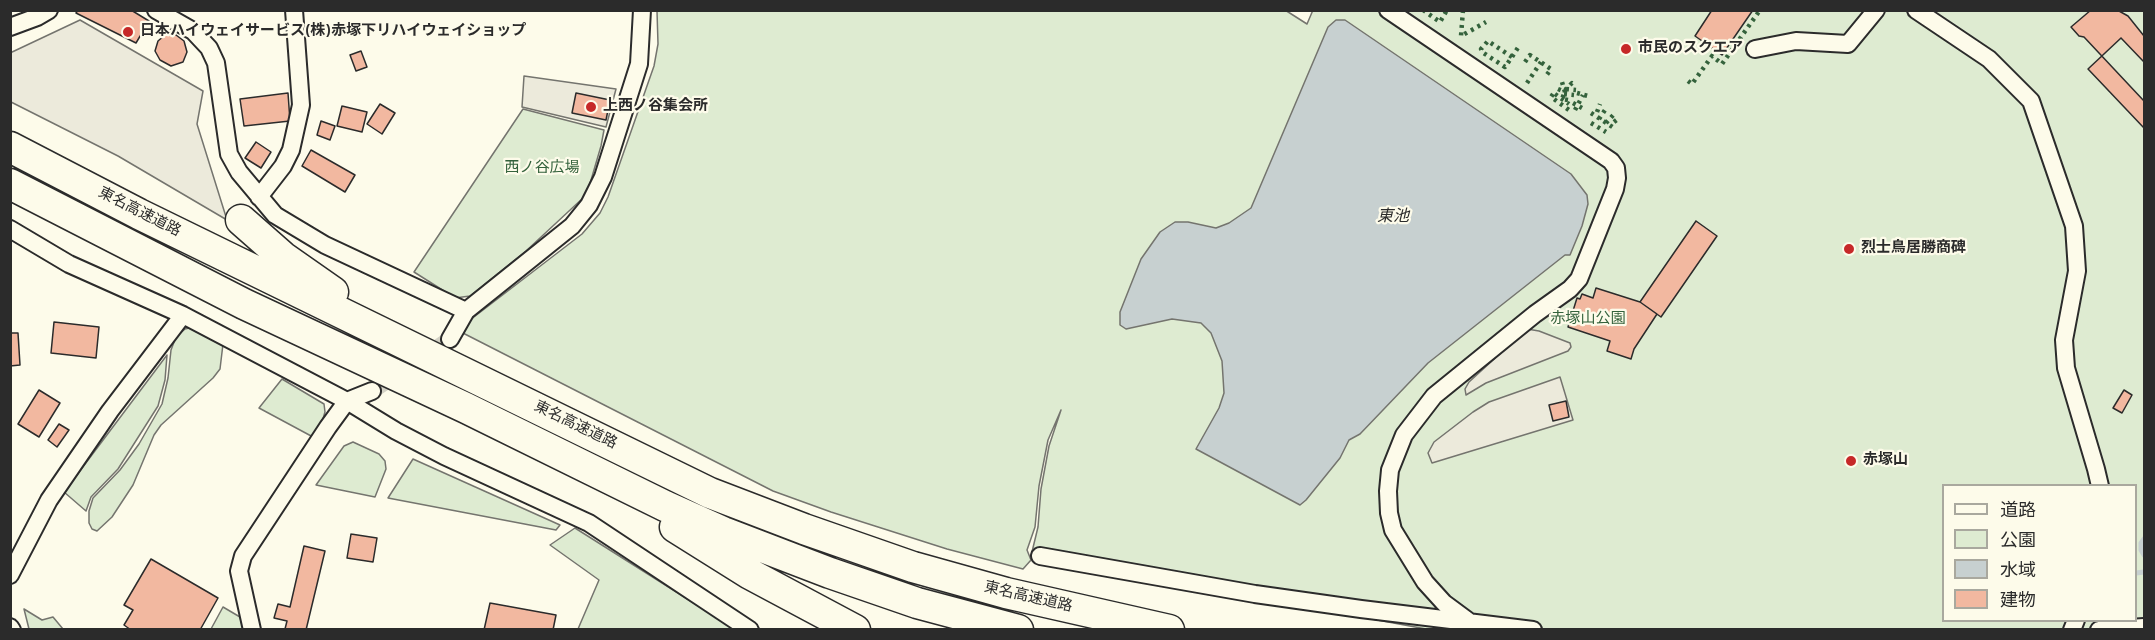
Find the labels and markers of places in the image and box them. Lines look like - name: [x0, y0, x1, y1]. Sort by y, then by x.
- place label: 日本ハイウェイサービス(株)赤塚下リハイウェイショップ: [140, 23, 526, 41]
- marker: 日本ハイウェイサービス(株)赤塚下リハイウェイショップ: [121, 25, 135, 39]
- place label: 市民のスクエア: [1638, 40, 1743, 58]
- marker: 市民のスクエア: [1619, 42, 1633, 56]
- place label: 上西ノ谷集会所: [603, 98, 708, 116]
- marker: 上西ノ谷集会所: [584, 100, 598, 114]
- place label: 烈士鳥居勝商碑: [1861, 240, 1966, 258]
- marker: 烈士鳥居勝商碑: [1842, 242, 1856, 256]
- place label: 赤塚山: [1863, 452, 1908, 470]
- marker: 赤塚山: [1844, 454, 1858, 468]

